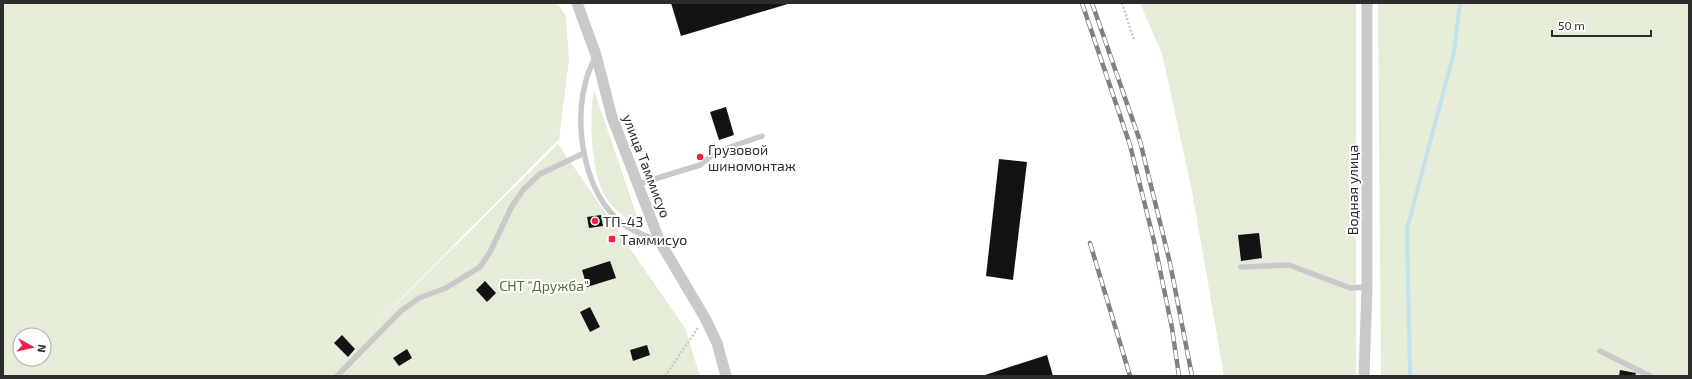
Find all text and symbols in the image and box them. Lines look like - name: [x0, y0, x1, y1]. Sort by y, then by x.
- scale bar: [1552, 12, 1651, 38]
- text: 50 m: [1558, 18, 1585, 32]
- street label: улица Таммисуо: [619, 112, 675, 220]
- place label: Грузовой шиномонтаж: [708, 141, 796, 174]
- street label: Водная улица: [1344, 145, 1361, 235]
- marker: Грузовой шиномонтаж: [695, 152, 705, 162]
- place label: ТП-43: [603, 213, 643, 230]
- marker: ТП-43: [590, 216, 600, 226]
- place label: Таммисуо: [620, 231, 687, 248]
- marker: Таммисуо: [607, 234, 617, 244]
- park label: СНТ "Дружба": [499, 277, 589, 294]
- north arrow: [12, 327, 52, 367]
- text: N: [35, 344, 49, 353]

